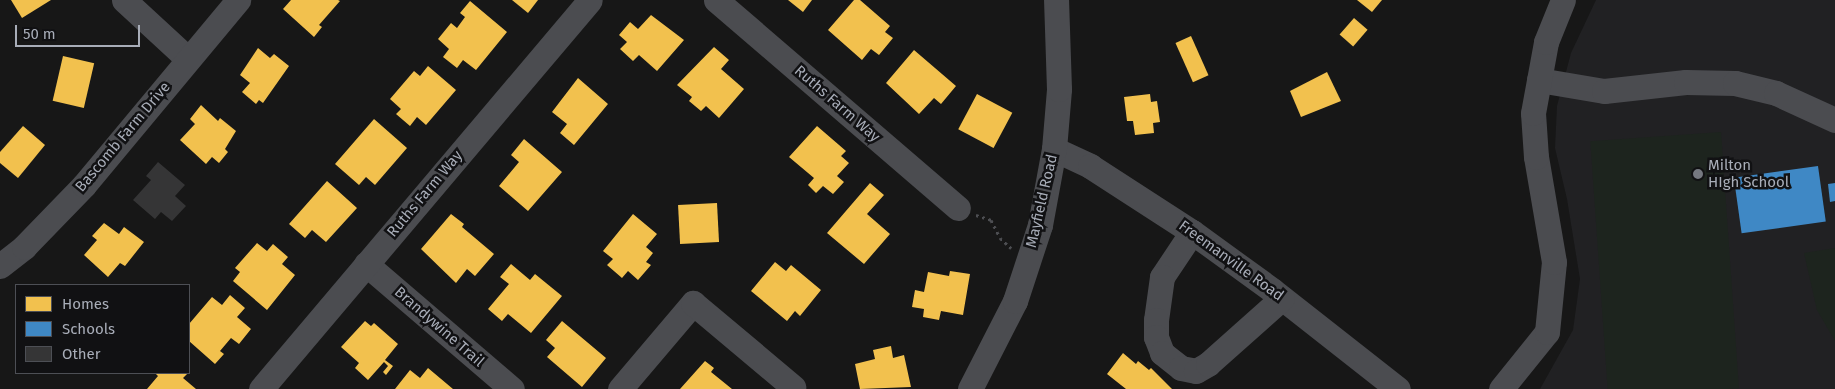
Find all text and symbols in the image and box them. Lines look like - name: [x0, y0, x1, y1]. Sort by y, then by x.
- scale bar: [18, 15, 142, 47]
- text: 50 m: [23, 25, 56, 43]
- street label: Ruths Farm Way: [791, 62, 883, 146]
- street label: Bascomb Farm Drive: [72, 78, 174, 196]
- street label: Ruths Farm Way: [384, 147, 466, 241]
- street label: Mayfield Road: [1022, 152, 1062, 250]
- place label: Milton HIgh School: [1708, 156, 1789, 191]
- marker: Milton HIgh School: [1692, 168, 1704, 180]
- street label: Freemanville Road: [1175, 217, 1287, 305]
- street label: Brandywine Trail: [390, 283, 488, 371]
- legend: [15, 284, 190, 374]
- text: Homes: [62, 295, 109, 313]
- text: Schools: [62, 320, 115, 338]
- text: Other: [62, 345, 101, 363]

